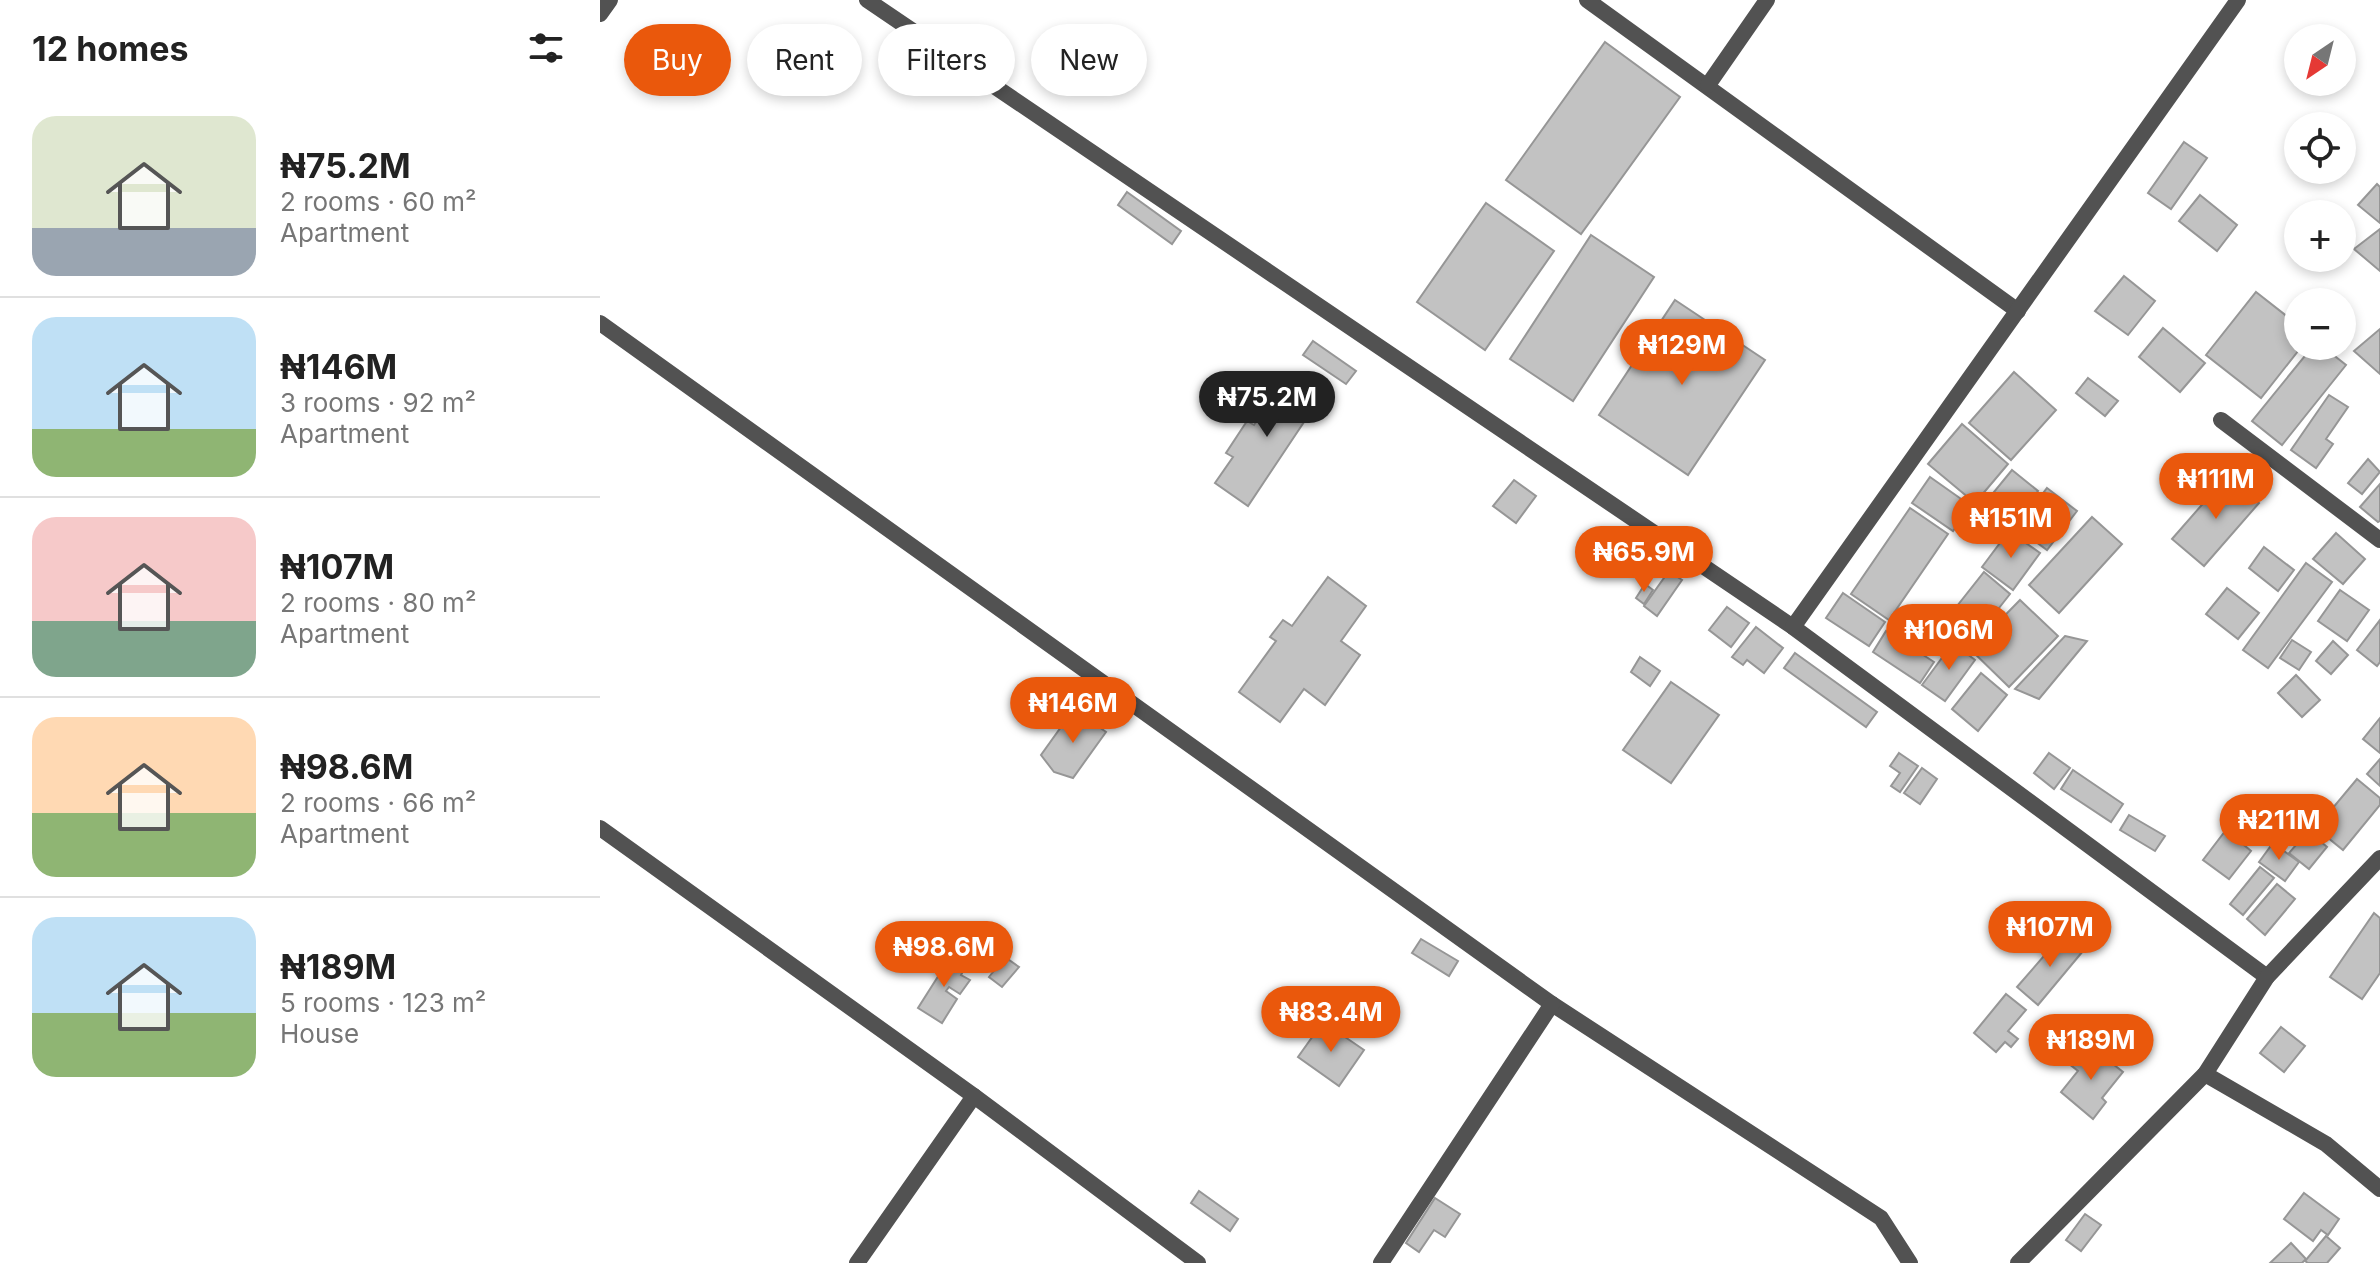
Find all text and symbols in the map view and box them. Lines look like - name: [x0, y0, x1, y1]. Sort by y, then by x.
- chip: Buy: [624, 24, 731, 96]
- chip: Rent: [747, 24, 862, 96]
- chip: Filters: [878, 24, 1015, 96]
- chip: New: [1031, 24, 1147, 96]
- north arrow: [2284, 24, 2356, 96]
- map controls: [2284, 24, 2356, 360]
- icon: filters: [524, 26, 568, 70]
- text: 12 homes: [32, 28, 188, 69]
- button: locate: [2284, 112, 2356, 184]
- text: ₦75.2M: [280, 145, 411, 186]
- icon: home: [96, 148, 192, 244]
- text: 2 rooms · 60 m²: [280, 186, 476, 217]
- button: +: [2284, 200, 2356, 272]
- text: Apartment: [280, 217, 409, 248]
- button: −: [2284, 288, 2356, 360]
- pin: ₦129M: [1626, 319, 1738, 387]
- text: ₦129M: [1638, 329, 1726, 360]
- text: ₦146M: [280, 346, 397, 387]
- icon: home: [96, 349, 192, 445]
- pin: ₦75.2M: [1202, 371, 1332, 439]
- text: ₦75.2M: [1217, 381, 1317, 412]
- text: 3 rooms · 92 m²: [280, 387, 476, 418]
- text: Apartment: [280, 418, 409, 449]
- pin: ₦111M: [2160, 453, 2272, 521]
- text: ₦111M: [2177, 463, 2255, 494]
- pin: ₦151M: [1955, 492, 2067, 560]
- text: ₦151M: [1970, 502, 2052, 533]
- pin: ₦65.9M: [1579, 526, 1709, 594]
- text: ₦65.9M: [1593, 536, 1695, 567]
- text: ₦107M: [280, 546, 394, 587]
- icon: home: [96, 549, 192, 645]
- text: 2 rooms · 80 m²: [280, 587, 476, 618]
- pin: ₦106M: [1893, 604, 2005, 672]
- text: ₦106M: [1904, 614, 1994, 645]
- text: Apartment: [280, 618, 409, 649]
- pin: ₦146M: [1017, 677, 1129, 745]
- text: ₦146M: [1028, 687, 1118, 718]
- text: ₦98.6M: [280, 746, 413, 787]
- icon: home: [96, 749, 192, 845]
- text: 2 rooms · 66 m²: [280, 787, 476, 818]
- pin: ₦211M: [2223, 794, 2335, 862]
- text: ₦211M: [2238, 804, 2320, 835]
- text: Apartment: [280, 818, 409, 849]
- pin: ₦107M: [1994, 901, 2106, 969]
- text: ₦107M: [2006, 911, 2094, 942]
- pin: ₦98.6M: [879, 921, 1009, 989]
- text: ₦98.6M: [893, 931, 995, 962]
- text: ₦189M: [280, 946, 396, 987]
- icon: home: [96, 949, 192, 1045]
- pin: ₦83.4M: [1266, 986, 1396, 1054]
- text: 5 rooms · 123 m²: [280, 987, 486, 1018]
- text: ₦83.4M: [1279, 996, 1383, 1027]
- pin: ₦189M: [2035, 1014, 2147, 1082]
- text: House: [280, 1018, 359, 1049]
- text: ₦189M: [2047, 1024, 2135, 1055]

